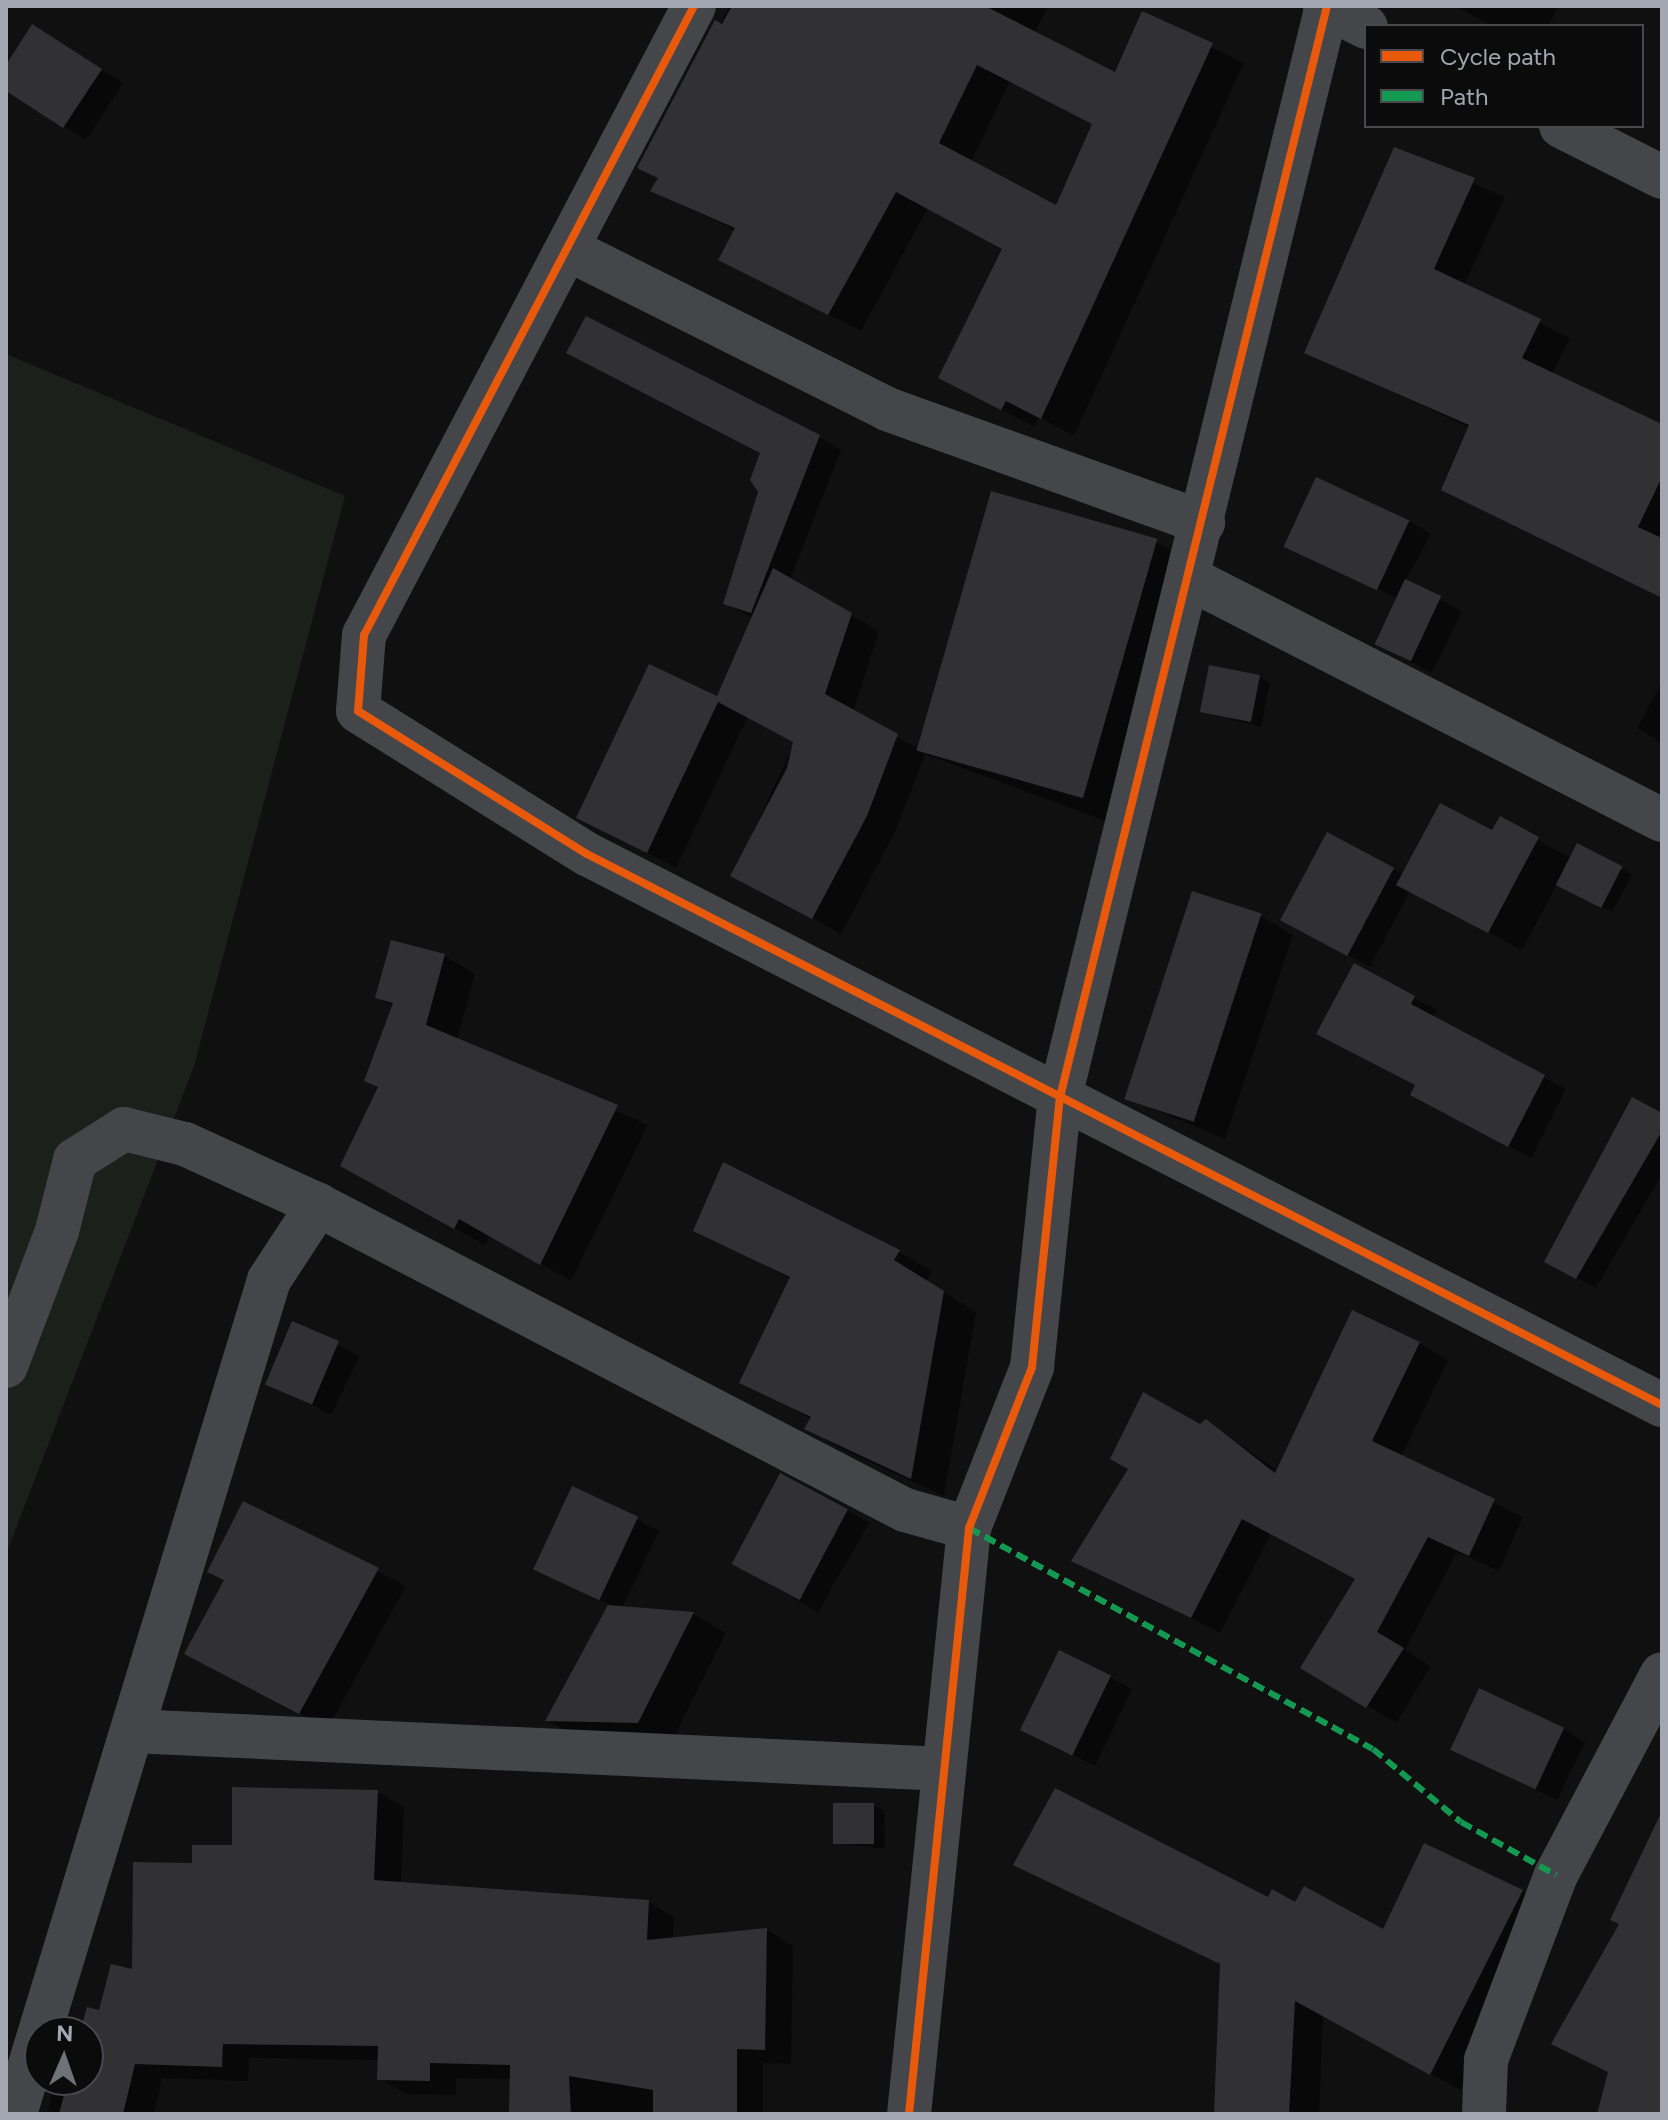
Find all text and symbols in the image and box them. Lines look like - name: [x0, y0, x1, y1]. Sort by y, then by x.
- legend: [1364, 24, 1644, 128]
- text: Cycle path: [1440, 42, 1556, 71]
- text: Path: [1440, 82, 1488, 111]
- north arrow: [24, 2016, 104, 2096]
- text: N: [56, 2020, 74, 2047]

